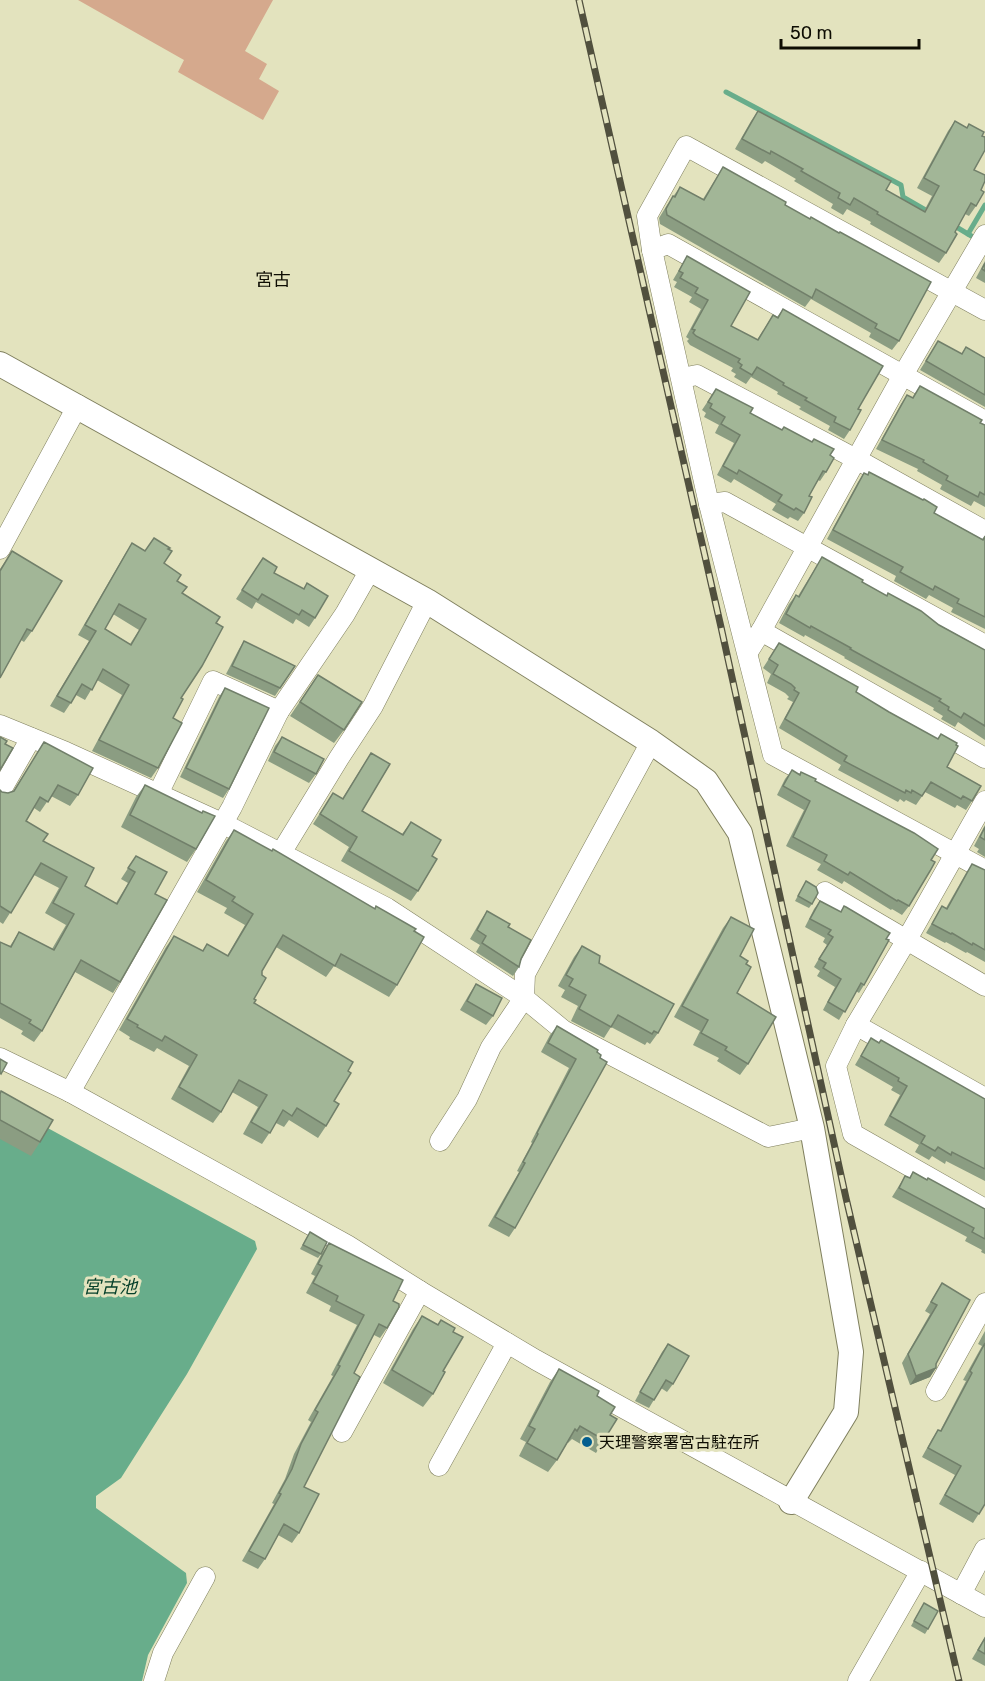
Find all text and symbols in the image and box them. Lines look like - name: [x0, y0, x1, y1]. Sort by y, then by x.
- scale bar: [781, 12, 919, 50]
- text: 50 m: [790, 22, 833, 44]
- district label: 宮古: [255, 269, 291, 291]
- water label: 宮古池: [83, 1276, 139, 1298]
- place label: 天理警察署宮古駐在所: [599, 1433, 759, 1452]
- marker: 天理警察署宮古駐在所: [580, 1435, 594, 1449]

